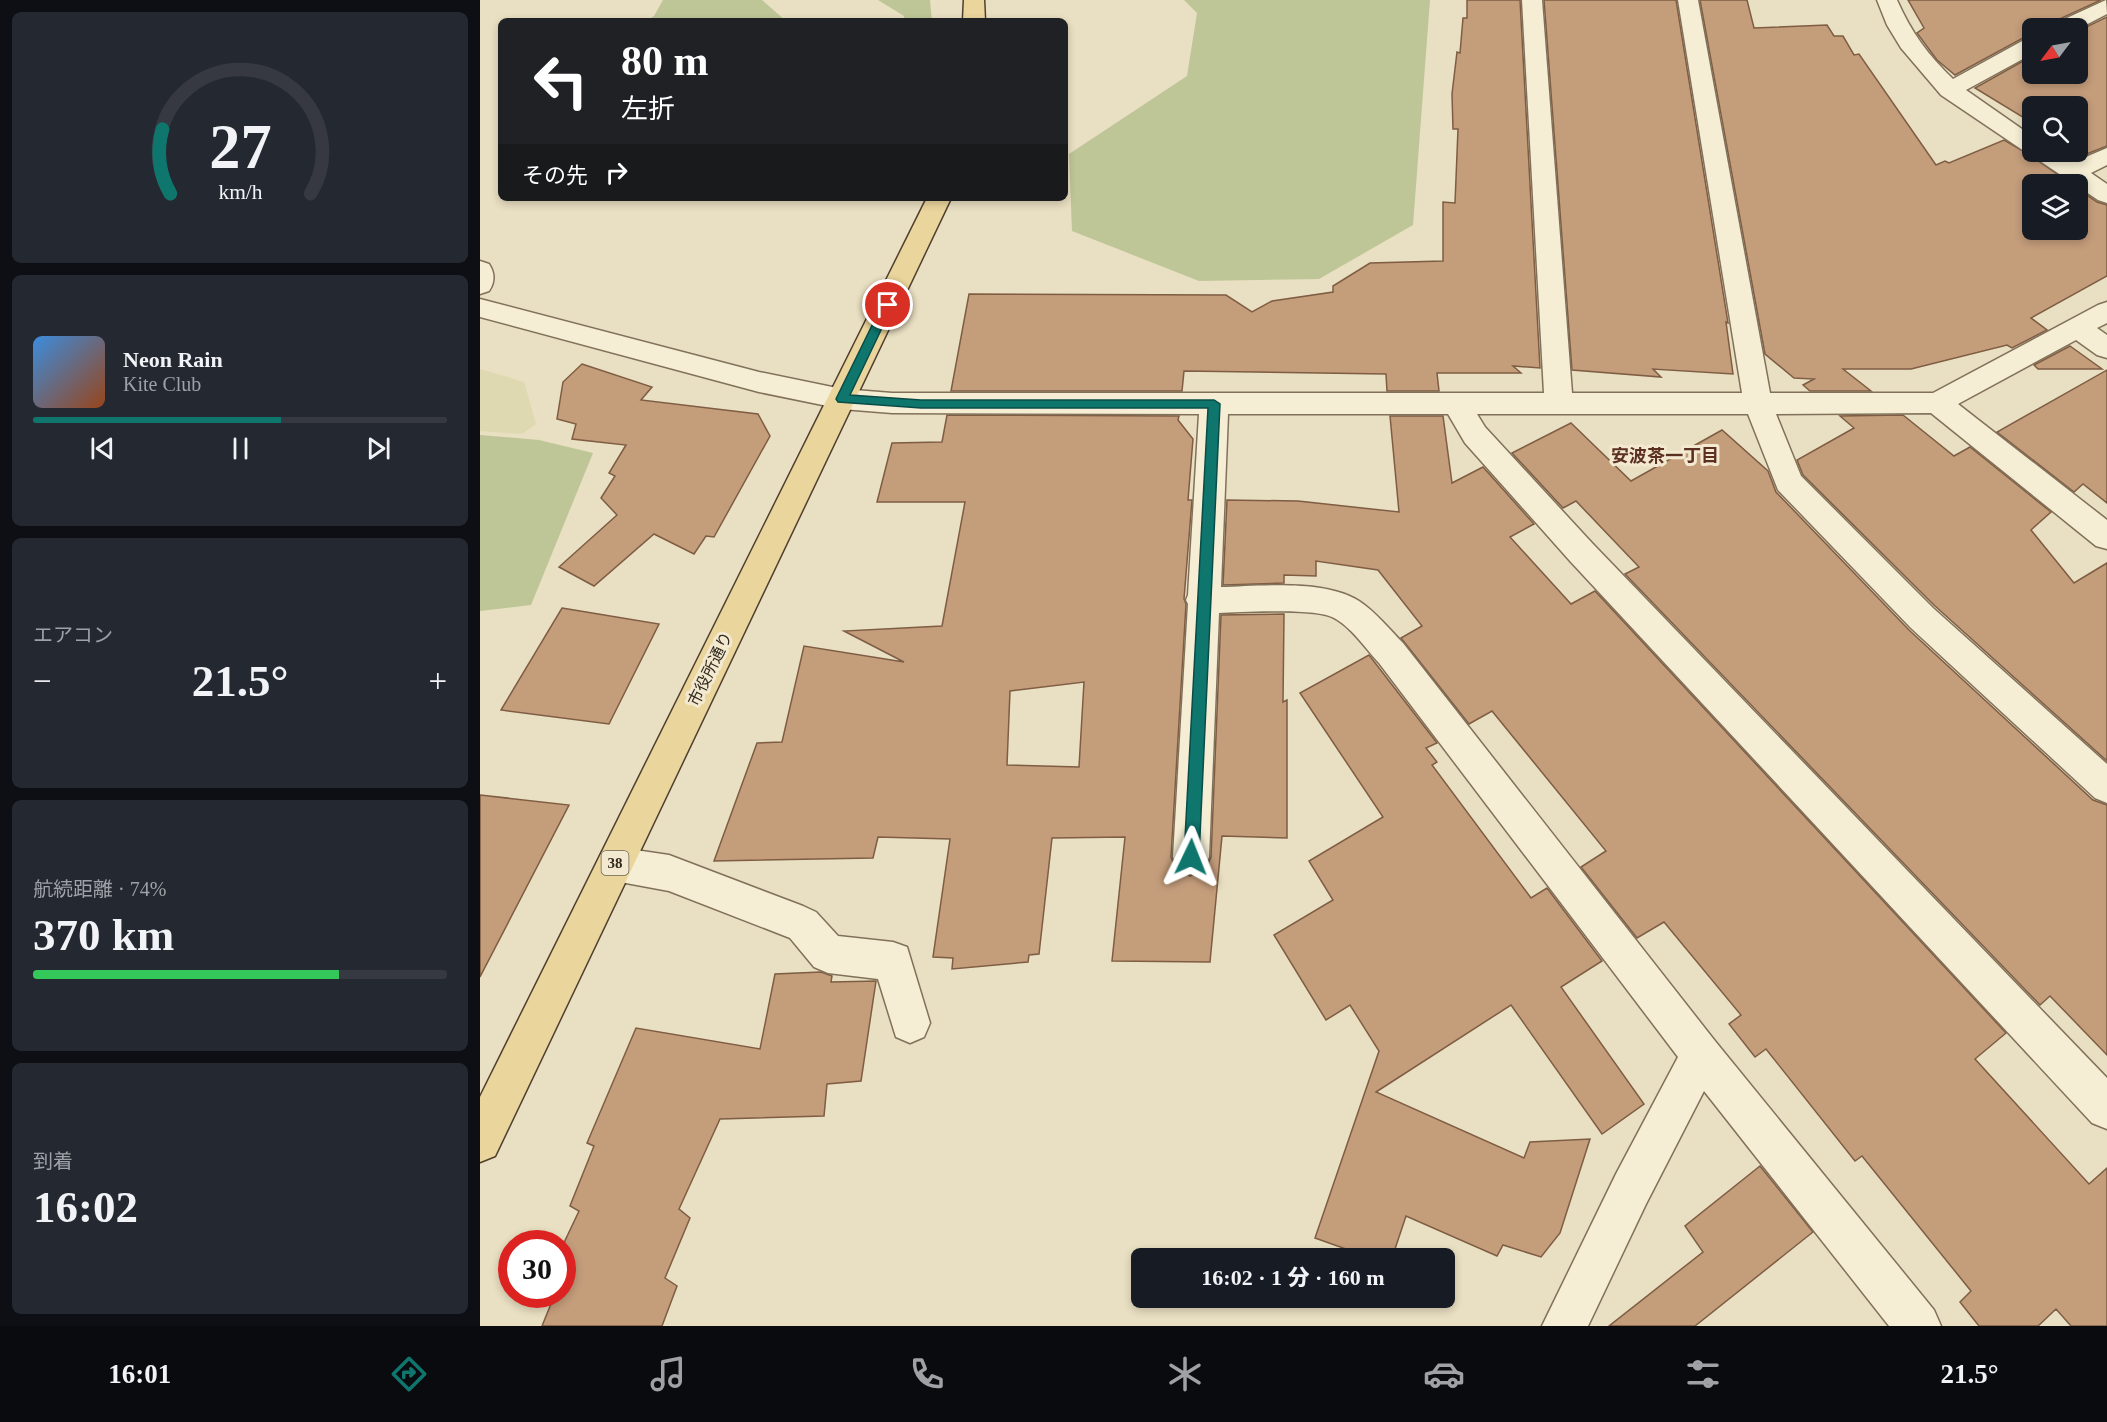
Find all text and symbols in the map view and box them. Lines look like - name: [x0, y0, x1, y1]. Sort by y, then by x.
- north arrow: [2022, 18, 2088, 84]
- map controls: [2022, 18, 2088, 240]
- text: 80 m: [621, 38, 709, 84]
- icon: left: [522, 42, 600, 120]
- text: 左折: [621, 94, 675, 124]
- button: search: [2022, 96, 2088, 162]
- text: 27: [209, 113, 271, 182]
- icon: right: [600, 156, 633, 189]
- text: その先: [522, 163, 588, 188]
- button: layers: [2022, 174, 2088, 240]
- text: km/h: [218, 181, 262, 205]
- pin: [862, 279, 913, 330]
- icon: arrive: [871, 288, 904, 321]
- text: Neon Rain: [123, 347, 223, 372]
- text: Kite Club: [123, 373, 201, 395]
- icon: previous: [86, 432, 119, 465]
- icon: pause: [224, 432, 257, 465]
- icon: next: [362, 432, 395, 465]
- district label: 安波茶一丁目: [1611, 446, 1719, 466]
- text: エアコン: [33, 624, 113, 646]
- street label: 市役所通り: [685, 629, 735, 709]
- text: 21.5°: [192, 656, 288, 706]
- text: −: [33, 663, 52, 699]
- text: +: [428, 663, 447, 699]
- position arrow: [1159, 825, 1223, 889]
- road number: 38: [602, 851, 628, 875]
- text: 航続距離 · 74%: [33, 878, 166, 900]
- text: 370 km: [33, 910, 174, 960]
- text: 到着: [33, 1150, 73, 1172]
- text: 16:02: [33, 1182, 138, 1232]
- speed limit sign: 30: [498, 1230, 576, 1308]
- text: 16:02 · 1 分 · 160 m: [1201, 1265, 1385, 1290]
- icon: directions: [388, 1353, 430, 1395]
- icon: music: [647, 1353, 689, 1395]
- icon: phone: [906, 1353, 948, 1395]
- icon: climate: [1164, 1353, 1206, 1395]
- icon: car: [1423, 1353, 1465, 1395]
- icon: filters: [1682, 1353, 1724, 1395]
- text: 16:01: [108, 1359, 171, 1389]
- text: 21.5°: [1941, 1359, 1999, 1389]

